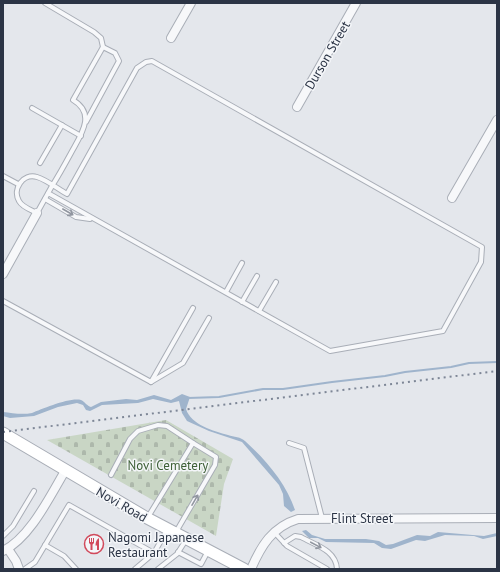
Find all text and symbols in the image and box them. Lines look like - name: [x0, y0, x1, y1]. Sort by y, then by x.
- street label: Durson Street: [301, 18, 354, 92]
- one-way arrow: [62, 209, 74, 217]
- park label: Novi Cemetery: [128, 457, 208, 474]
- street label: Novi Road: [93, 483, 150, 526]
- one-way arrow: [191, 494, 199, 506]
- street label: Flint Street: [331, 510, 394, 527]
- place label: Nagomi Japanese Restaurant: [108, 529, 204, 561]
- restaurant icon: Nagomi Japanese Restaurant: [83, 533, 105, 555]
- one-way arrow: [309, 542, 321, 550]

